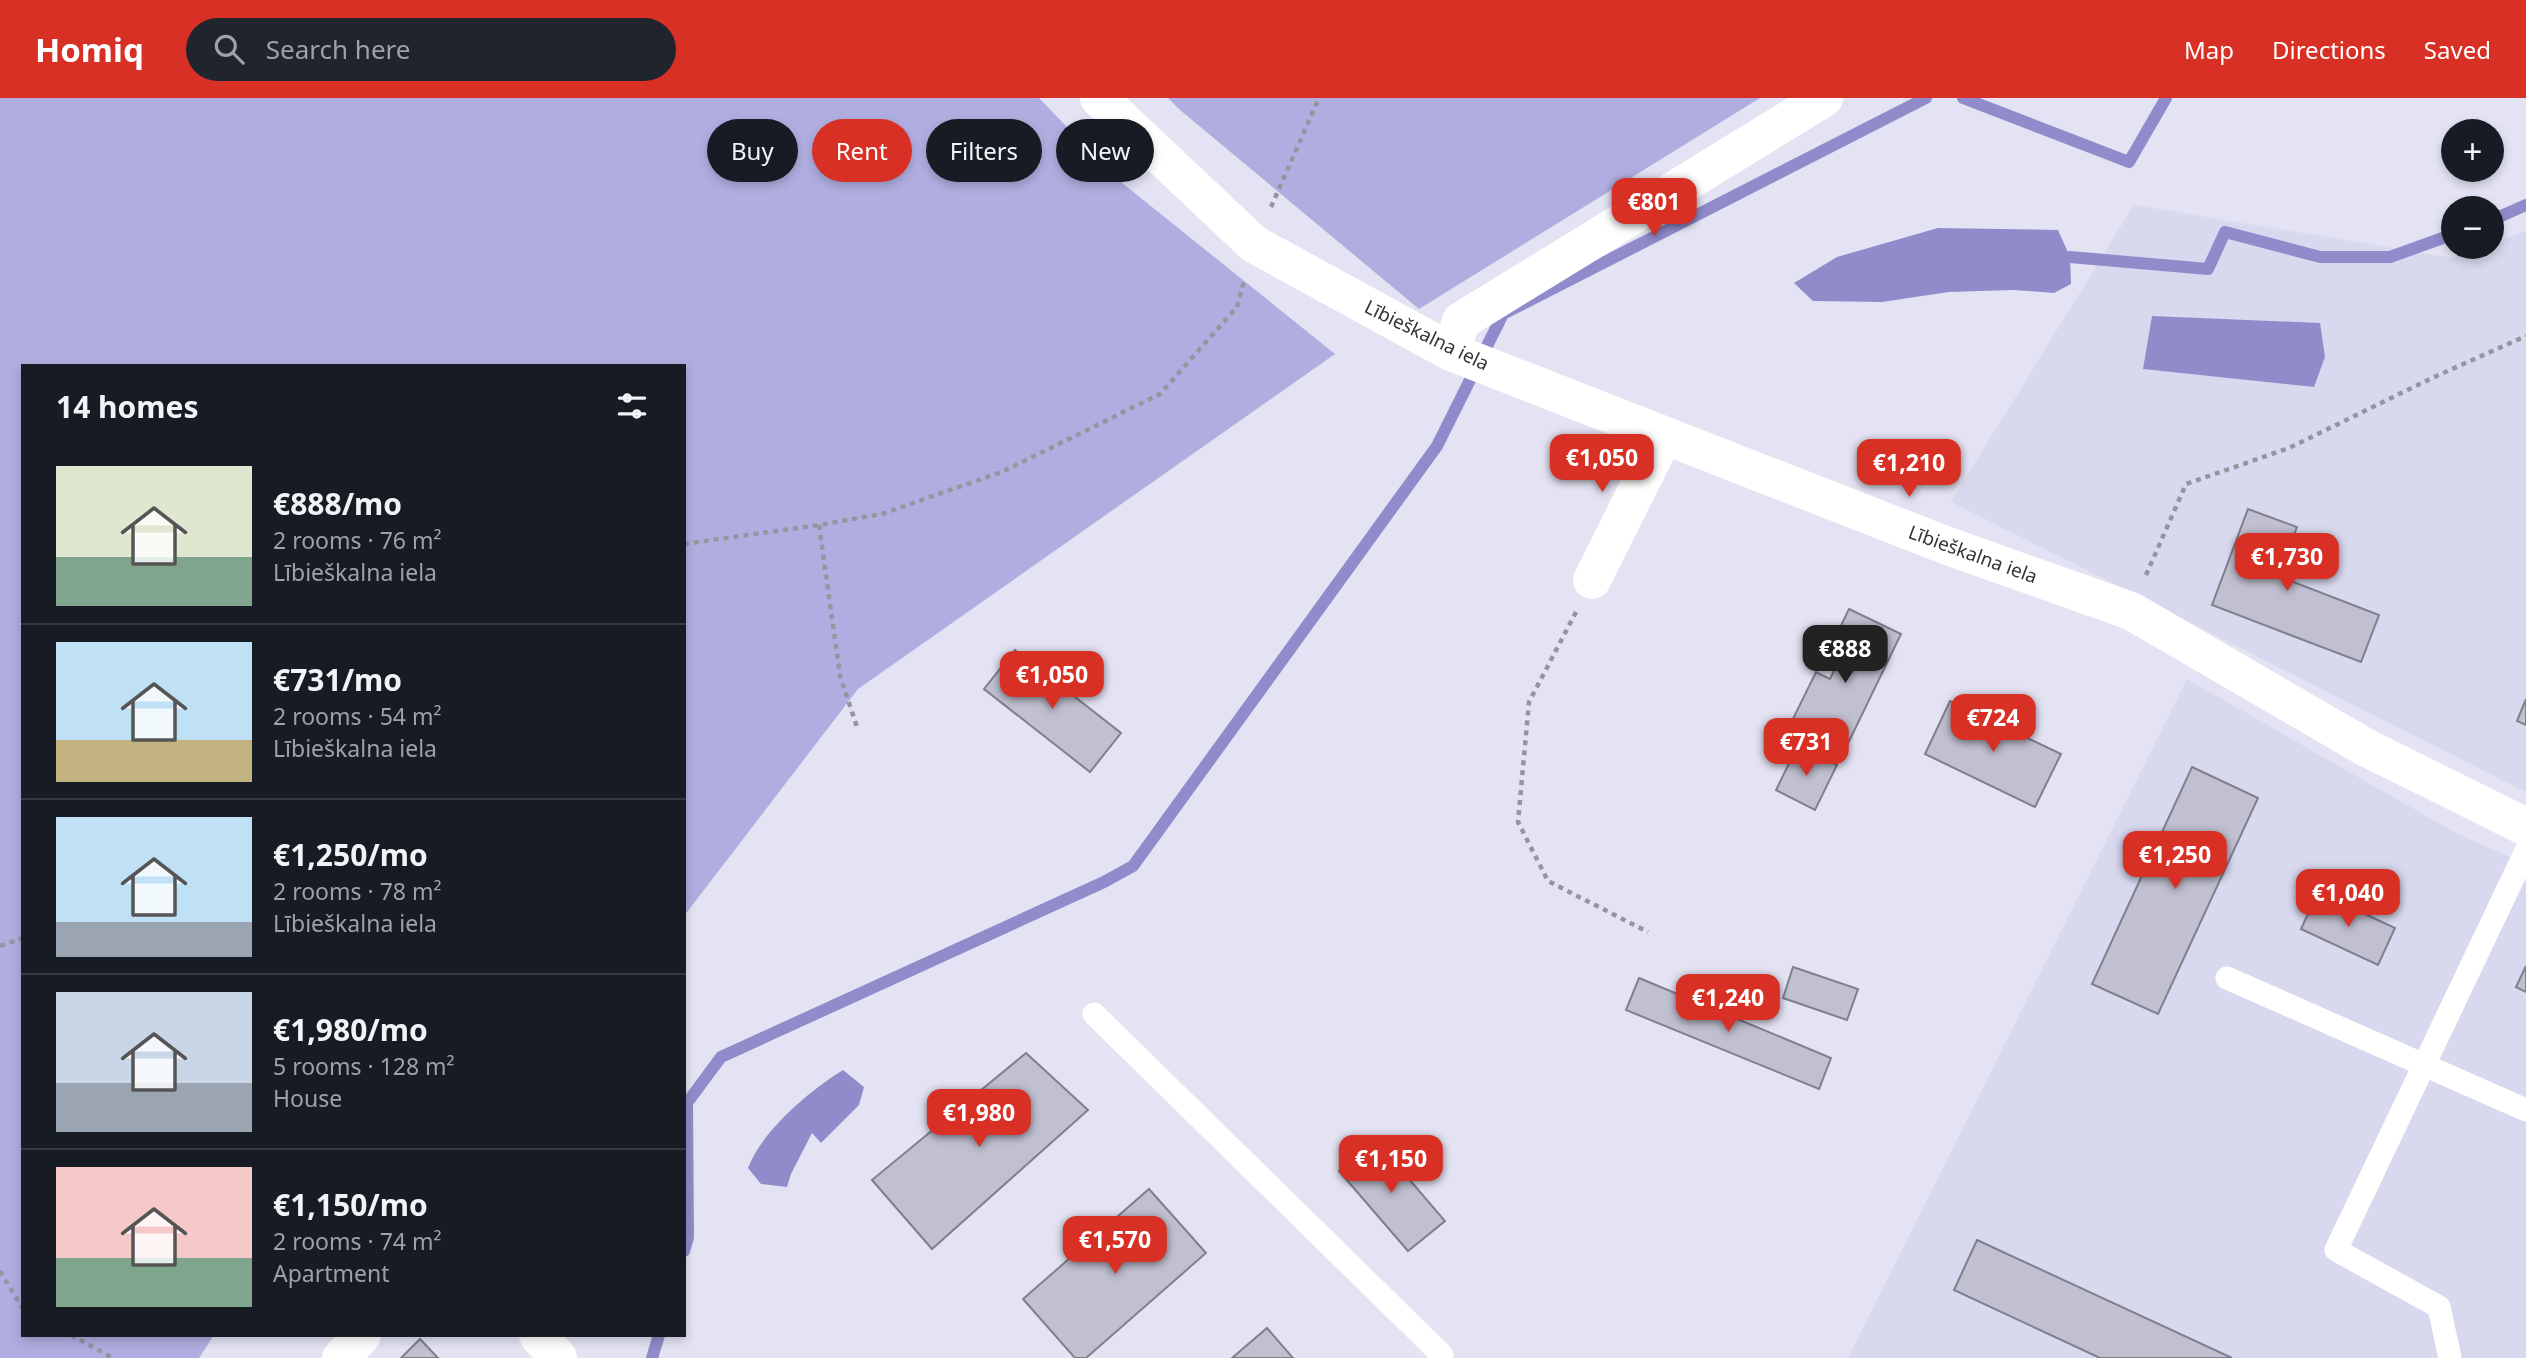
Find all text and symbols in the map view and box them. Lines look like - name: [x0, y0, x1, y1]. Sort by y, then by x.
- search box: [186, 18, 676, 81]
- text: Homiq: [35, 27, 144, 72]
- icon: search: [210, 30, 248, 68]
- text: Search here: [266, 31, 410, 67]
- text: Map: [2184, 33, 2234, 66]
- text: Directions: [2272, 33, 2386, 66]
- text: Saved: [2424, 33, 2491, 66]
- chip: Buy: [707, 119, 798, 182]
- chip: Rent: [812, 119, 912, 182]
- chip: Filters: [926, 119, 1042, 182]
- chip: New: [1056, 119, 1154, 182]
- map controls: [2441, 119, 2504, 259]
- button: +: [2441, 119, 2504, 182]
- pin: €801: [1613, 178, 1695, 238]
- text: €801: [1628, 185, 1680, 217]
- button: −: [2441, 196, 2504, 259]
- street label: Lībieškalna iela: [1360, 294, 1494, 376]
- text: 14 homes: [56, 386, 199, 427]
- icon: filters: [613, 387, 651, 425]
- pin: €1,050: [1545, 434, 1659, 494]
- pin: €1,210: [1852, 440, 1966, 499]
- text: €1,050: [1566, 441, 1638, 473]
- text: €1,210: [1873, 446, 1945, 478]
- text: €888/mo: [273, 483, 402, 524]
- icon: home: [112, 494, 196, 578]
- street label: Lībieškalna iela: [1905, 519, 2041, 589]
- text: 2 rooms · 76 m²: [273, 524, 442, 556]
- pin: €1,730: [2230, 533, 2344, 593]
- text: €1,730: [2251, 540, 2323, 572]
- text: Lībieškalna iela: [273, 556, 437, 588]
- pin: €888: [1804, 626, 1886, 685]
- text: €888: [1819, 632, 1871, 664]
- pin: €1,050: [995, 652, 1109, 711]
- text: €1,050: [1016, 658, 1088, 690]
- text: €731/mo: [273, 659, 402, 700]
- icon: home: [112, 670, 196, 754]
- pin: €724: [1952, 694, 2034, 754]
- text: 2 rooms · 54 m²: [273, 700, 442, 732]
- text: €724: [1967, 701, 2019, 733]
- pin: €731: [1765, 718, 1847, 778]
- text: €731: [1780, 725, 1832, 757]
- text: Lībieškalna iela: [273, 732, 437, 764]
- pin: €1,250: [2118, 832, 2232, 891]
- text: €1,250/mo: [273, 834, 428, 875]
- text: €1,250: [2139, 838, 2211, 870]
- icon: home: [112, 845, 196, 929]
- pin: €1,040: [2291, 870, 2405, 929]
- text: 2 rooms · 78 m²: [273, 875, 442, 907]
- text: €1,040: [2312, 876, 2384, 908]
- text: Lībieškalna iela: [273, 907, 437, 939]
- pin: €1,240: [1671, 974, 1785, 1034]
- text: €1,240: [1692, 981, 1764, 1013]
- text: €1,980/mo: [273, 1009, 428, 1050]
- icon: home: [112, 1020, 196, 1104]
- text: 5 rooms · 128 m²: [273, 1050, 455, 1082]
- text: House: [273, 1082, 342, 1114]
- pin: €1,980: [922, 1090, 1036, 1149]
- text: €1,980: [943, 1096, 1015, 1128]
- pin: €1,150: [1334, 1136, 1448, 1195]
- text: €1,150: [1355, 1142, 1427, 1174]
- text: €1,150/mo: [273, 1184, 428, 1225]
- icon: home: [112, 1195, 196, 1279]
- pin: €1,570: [1058, 1216, 1172, 1276]
- text: €1,570: [1079, 1223, 1151, 1255]
- text: 2 rooms · 74 m²: [273, 1225, 442, 1257]
- text: Apartment: [273, 1257, 390, 1289]

